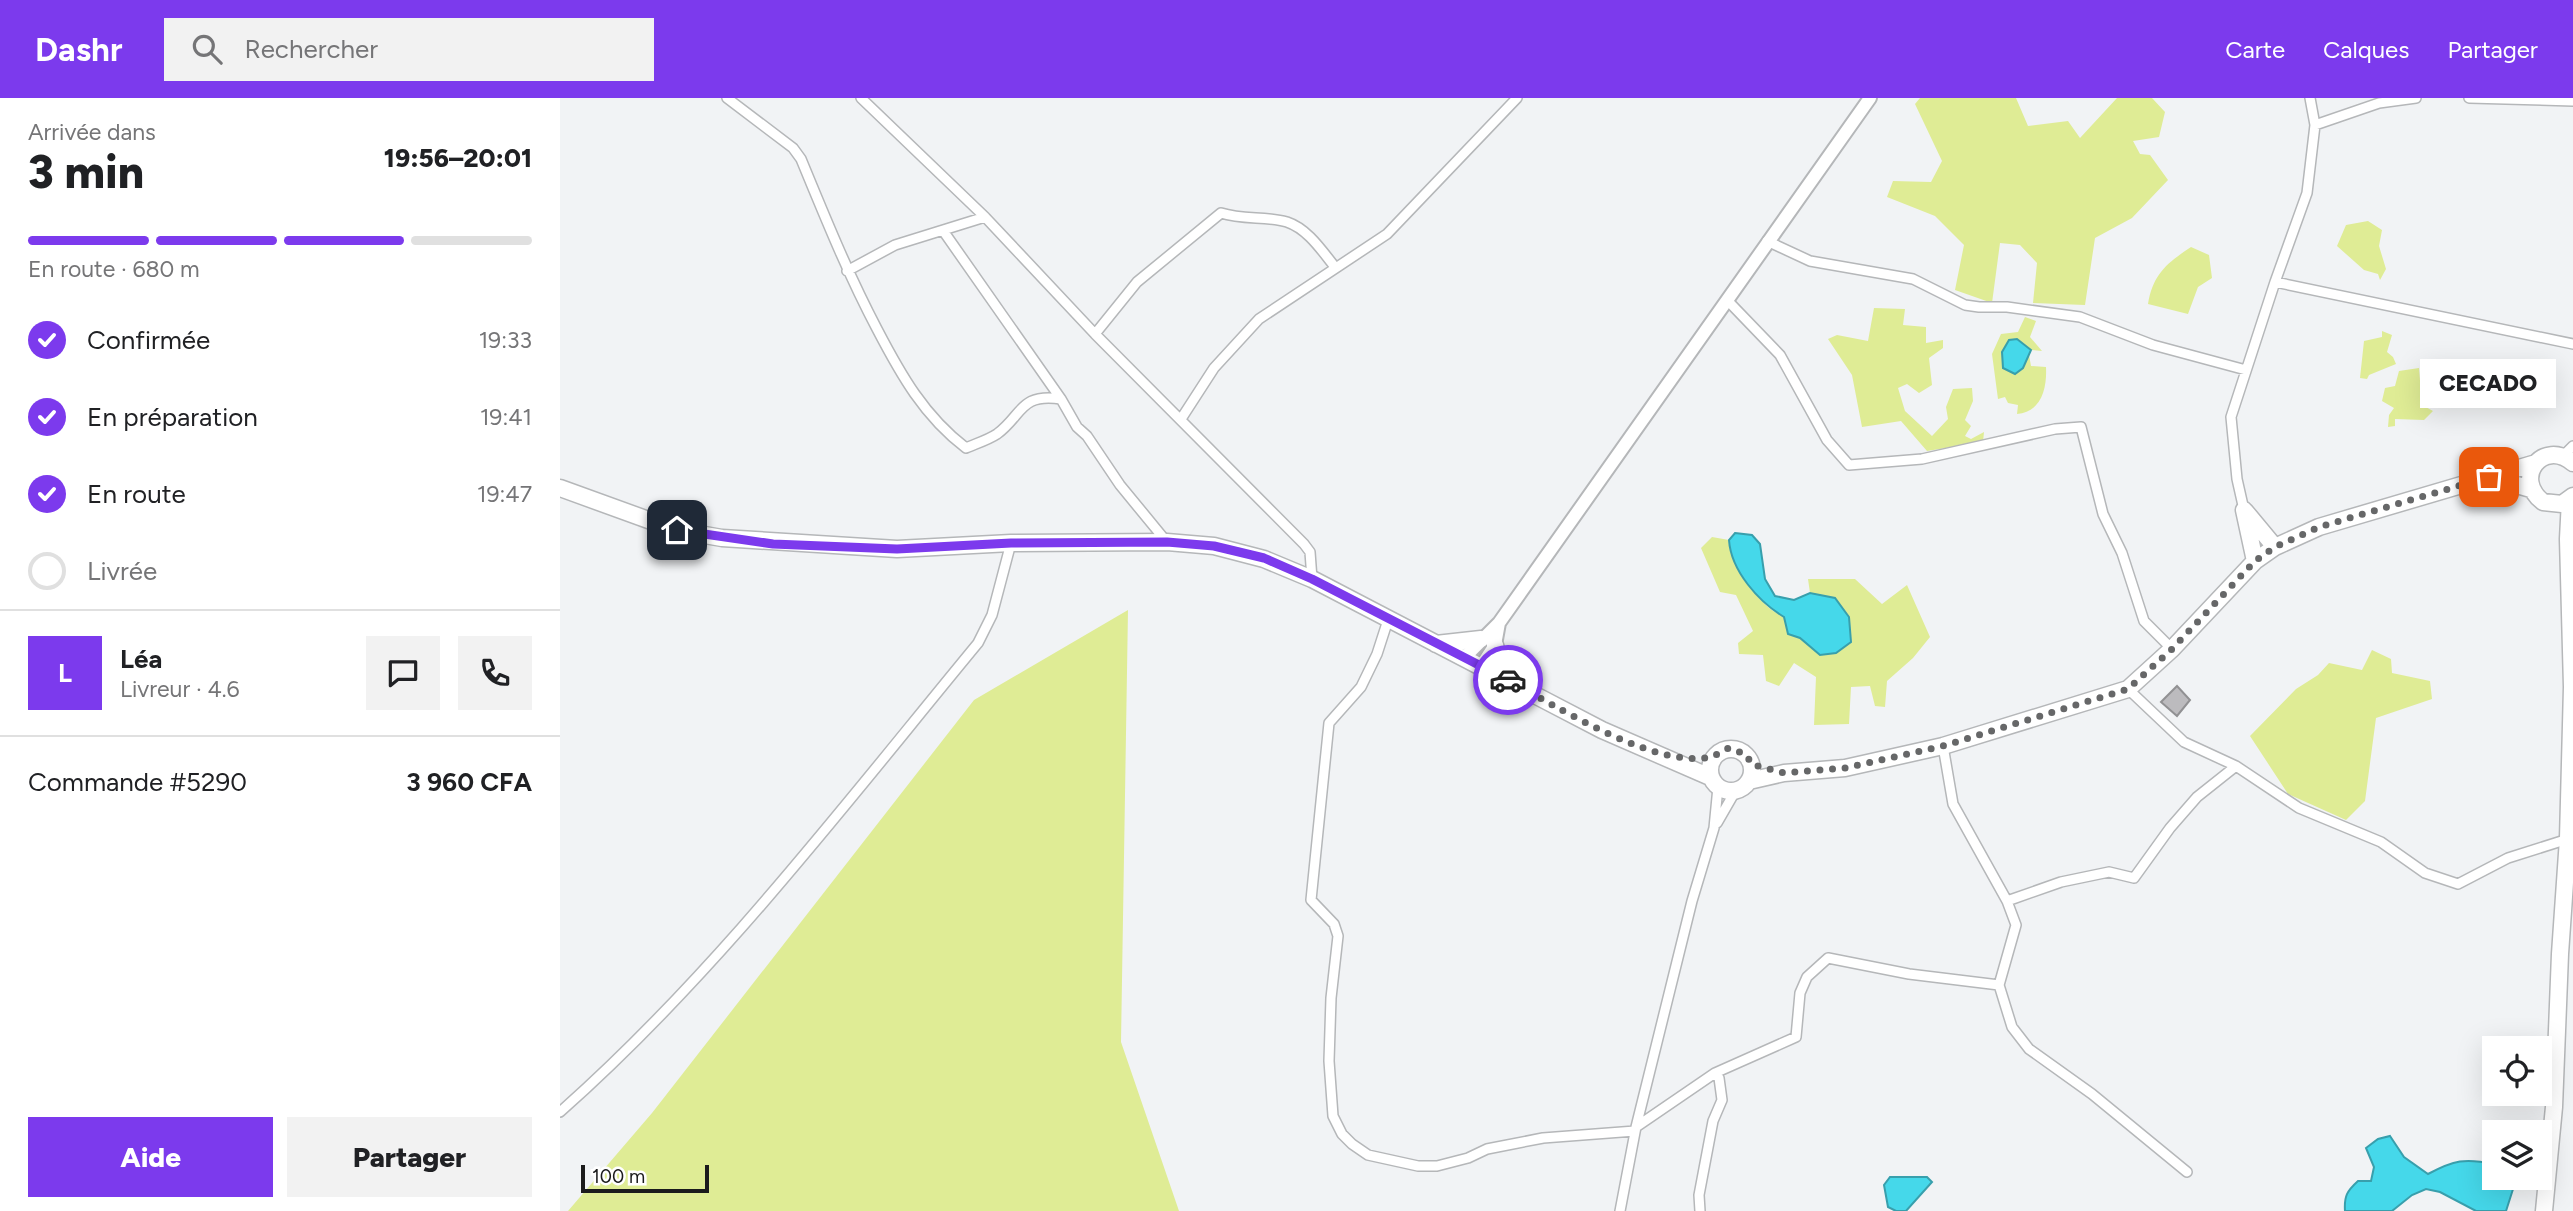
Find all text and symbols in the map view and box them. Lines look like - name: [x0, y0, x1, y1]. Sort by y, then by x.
- search box: [164, 18, 654, 81]
- text: Dashr: [35, 30, 122, 69]
- icon: search: [188, 30, 226, 68]
- text: Rechercher: [244, 33, 378, 65]
- text: Carte: [2225, 35, 2285, 64]
- text: Calques: [2323, 35, 2409, 64]
- text: Partager: [2447, 35, 2538, 64]
- text: Arrivée dans: [28, 118, 156, 146]
- text: 19:56–20:01: [384, 142, 532, 174]
- text: 3 min: [28, 144, 144, 200]
- text: En route · 680 m: [28, 255, 200, 283]
- icon: check: [28, 321, 66, 359]
- text: Confirmée: [87, 324, 210, 356]
- text: 19:33: [479, 326, 532, 354]
- callout: CECADO: [2421, 358, 2557, 407]
- text: CECADO: [2439, 369, 2537, 397]
- icon: check: [28, 398, 66, 436]
- text: En préparation: [87, 401, 258, 433]
- text: 19:41: [480, 403, 532, 431]
- pin: [2459, 447, 2519, 507]
- icon: bag: [2470, 458, 2508, 496]
- icon: check: [28, 475, 66, 513]
- text: En route: [87, 478, 186, 510]
- text: 19:47: [477, 480, 532, 508]
- pin: [647, 500, 707, 560]
- icon: home: [658, 511, 696, 549]
- text: Livrée: [87, 555, 157, 587]
- button: chat: [366, 636, 440, 710]
- button: phone: [458, 636, 532, 710]
- text: Léa: [120, 643, 162, 675]
- courier: [1473, 645, 1543, 715]
- text: L: [58, 657, 72, 689]
- icon: car: [1489, 661, 1527, 699]
- text: Livreur · 4.6: [120, 675, 240, 703]
- text: Commande #5290: [28, 766, 247, 798]
- text: 3 960 CFA: [406, 766, 532, 798]
- map controls: [2482, 1036, 2552, 1190]
- button: locate: [2482, 1036, 2552, 1106]
- button: Aide: [28, 1117, 273, 1197]
- button: Partager: [287, 1117, 532, 1197]
- button: layers: [2482, 1120, 2552, 1190]
- scale bar: [581, 1162, 709, 1194]
- text: 100 m: [592, 1165, 645, 1188]

